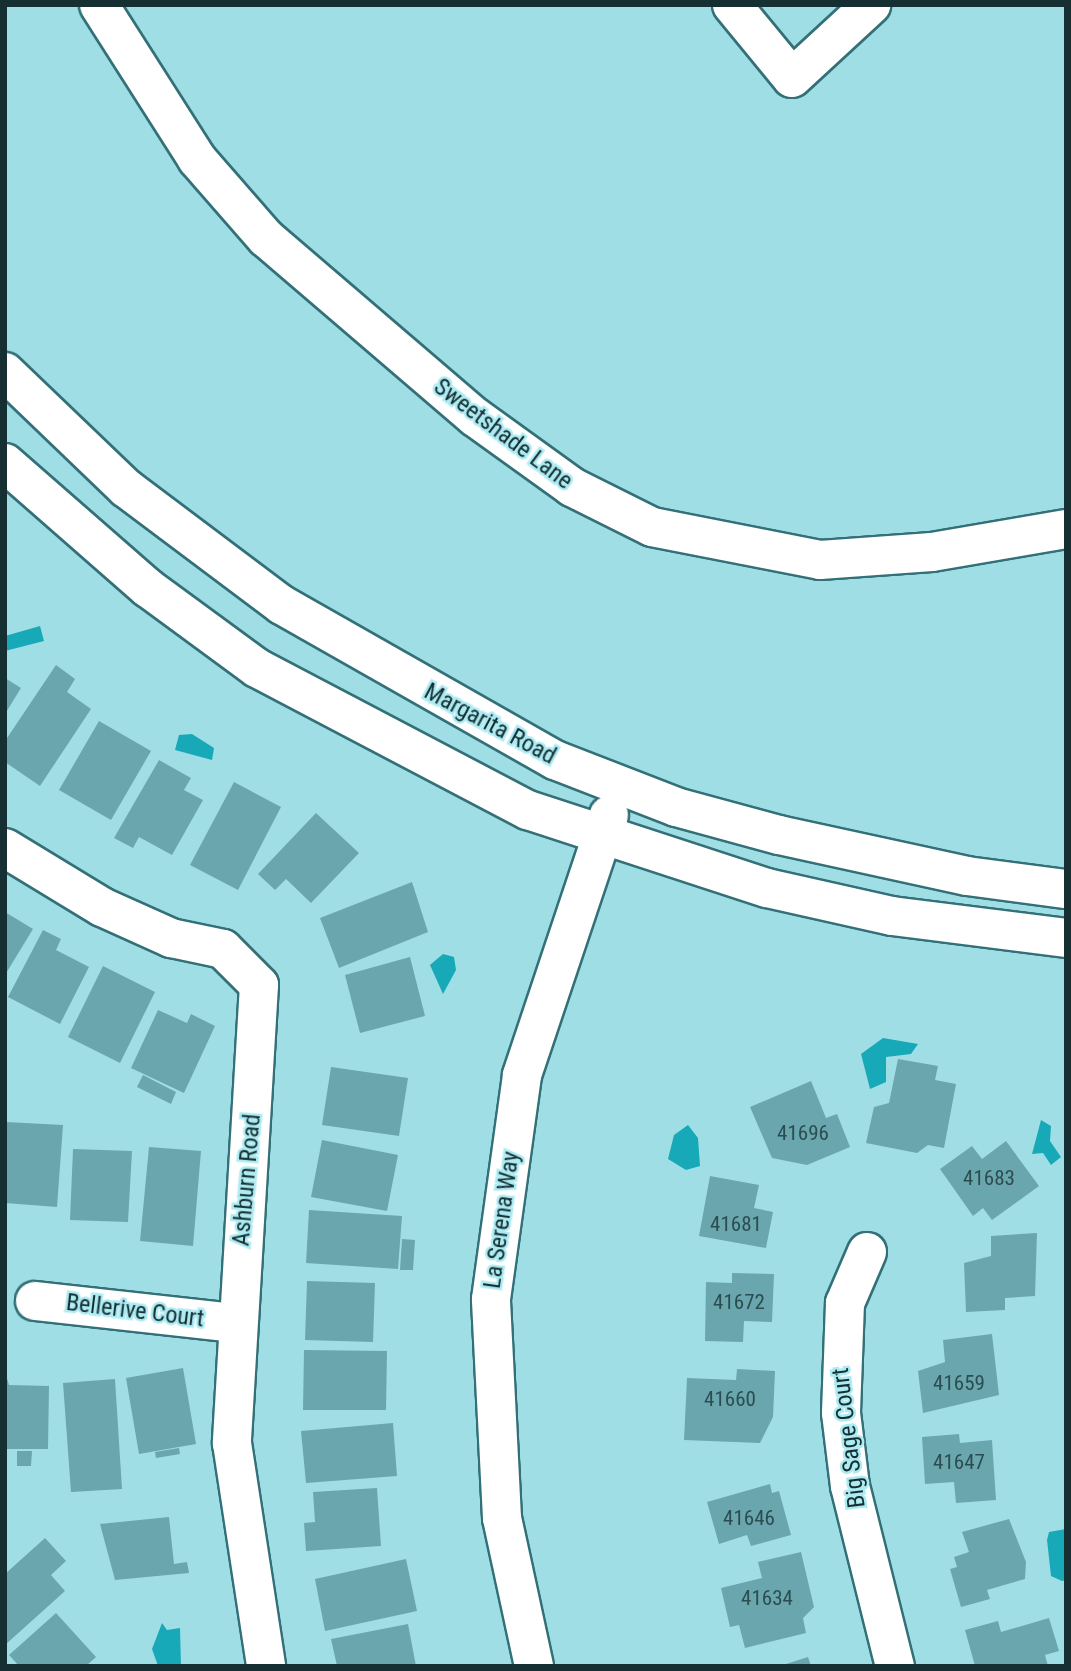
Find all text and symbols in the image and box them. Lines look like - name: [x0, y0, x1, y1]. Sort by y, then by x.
- street label: Sweetshade Lane: [428, 373, 578, 495]
- street label: Margarita Road: [419, 677, 561, 771]
- street label: Ashburn Road: [227, 1113, 267, 1247]
- house number: 41696: [777, 1120, 829, 1146]
- street label: La Serena Way: [478, 1150, 526, 1290]
- house number: 41683: [963, 1165, 1015, 1191]
- house number: 41681: [710, 1211, 762, 1237]
- street label: Bellerive Court: [64, 1288, 206, 1334]
- house number: 41672: [713, 1289, 765, 1315]
- street label: Big Sage Court: [826, 1366, 872, 1510]
- house number: 41659: [933, 1370, 985, 1396]
- house number: 41660: [704, 1386, 756, 1412]
- house number: 41647: [933, 1449, 985, 1475]
- house number: 41646: [723, 1505, 775, 1531]
- house number: 41634: [741, 1585, 793, 1611]

